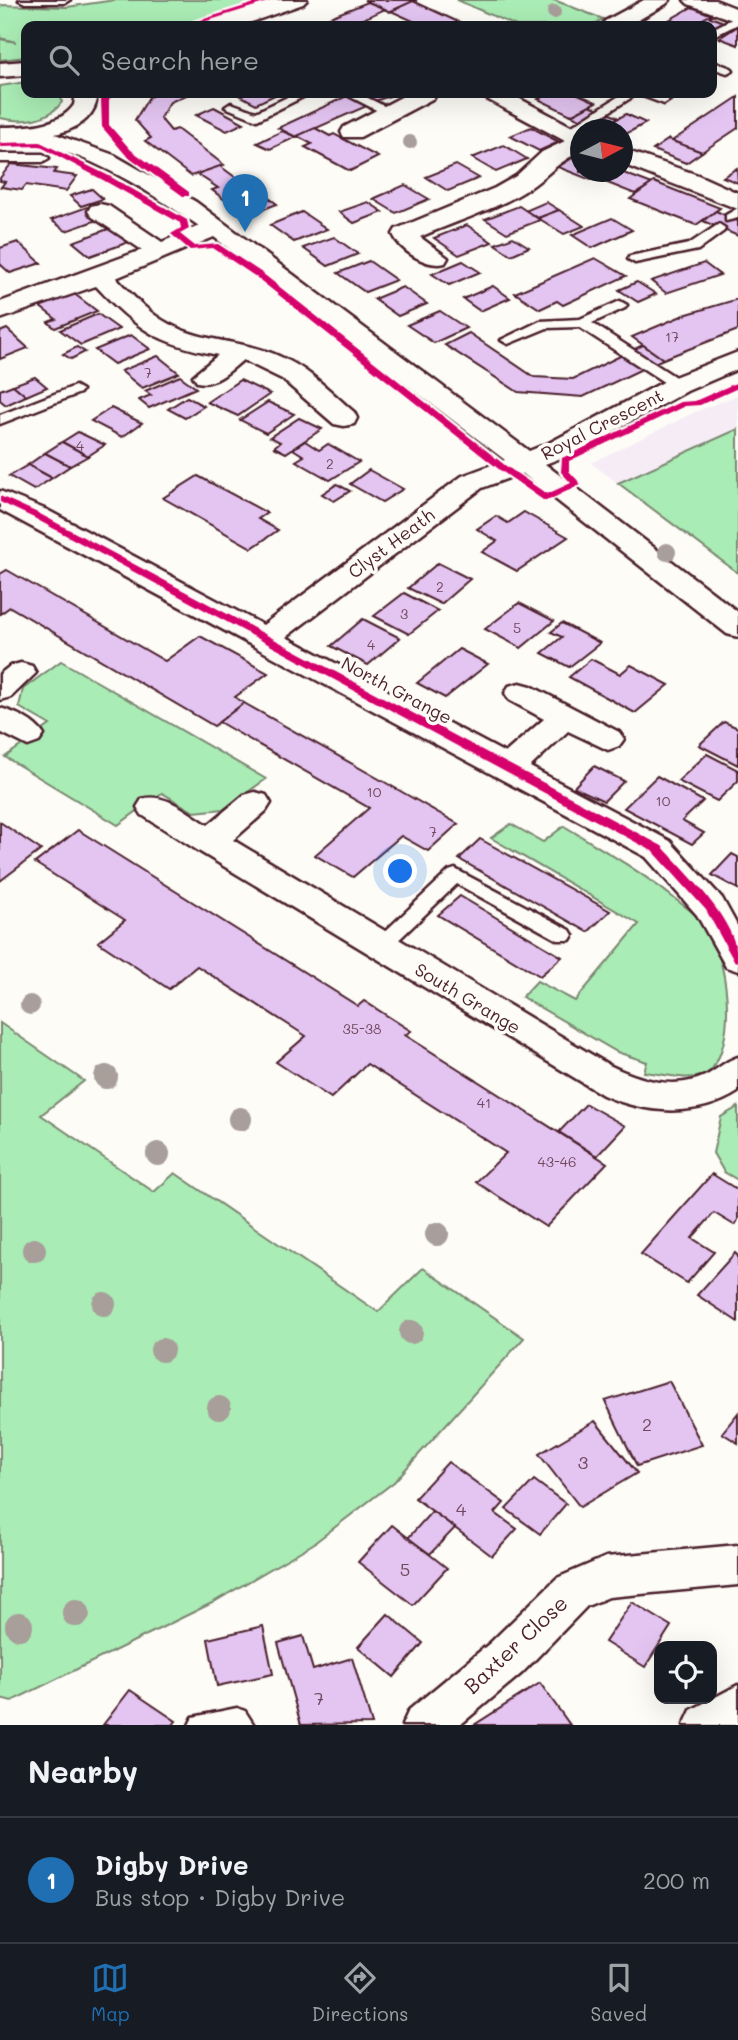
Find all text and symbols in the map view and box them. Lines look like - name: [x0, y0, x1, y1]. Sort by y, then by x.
- search box: [21, 21, 717, 98]
- icon: search: [45, 41, 83, 79]
- text: Search here: [101, 43, 259, 77]
- north arrow: [570, 119, 633, 182]
- pin: 1: [222, 174, 268, 232]
- house number: 17: [665, 327, 679, 346]
- house number: 7: [144, 363, 152, 382]
- street label: Royal Crescent: [537, 383, 667, 465]
- house number: 4: [76, 436, 85, 455]
- house number: 2: [326, 454, 334, 473]
- street label: Clyst Heath: [343, 503, 439, 583]
- house number: 2: [436, 577, 444, 596]
- house number: 3: [400, 604, 408, 623]
- house number: 5: [513, 618, 521, 637]
- house number: 4: [367, 635, 376, 654]
- street label: North Grange: [338, 651, 456, 729]
- house number: 10: [367, 782, 382, 801]
- house number: 10: [656, 791, 671, 810]
- house number: 7: [429, 822, 437, 841]
- your location: [383, 854, 417, 888]
- street label: South Grange: [411, 957, 525, 1039]
- house number: 35-38: [343, 1019, 381, 1038]
- house number: 41: [477, 1093, 491, 1112]
- house number: 43-46: [537, 1152, 577, 1171]
- house number: 2: [642, 1412, 652, 1436]
- house number: 3: [578, 1450, 588, 1474]
- house number: 4: [456, 1497, 467, 1521]
- house number: 5: [400, 1557, 410, 1581]
- street label: Baxter Close: [457, 1589, 573, 1699]
- map controls: [654, 1641, 717, 1704]
- button: locate: [654, 1641, 717, 1704]
- house number: 7: [314, 1686, 324, 1710]
- text: Nearby: [28, 1751, 138, 1791]
- text: Digby Drive: [95, 1848, 248, 1882]
- text: 1: [46, 1865, 56, 1895]
- text: 200 m: [643, 1865, 710, 1895]
- text: Bus stop · Digby Drive: [95, 1882, 345, 1912]
- tab: Map: [91, 1959, 130, 2026]
- tab: Directions: [312, 1959, 408, 2026]
- tab: Saved: [591, 1959, 647, 2026]

